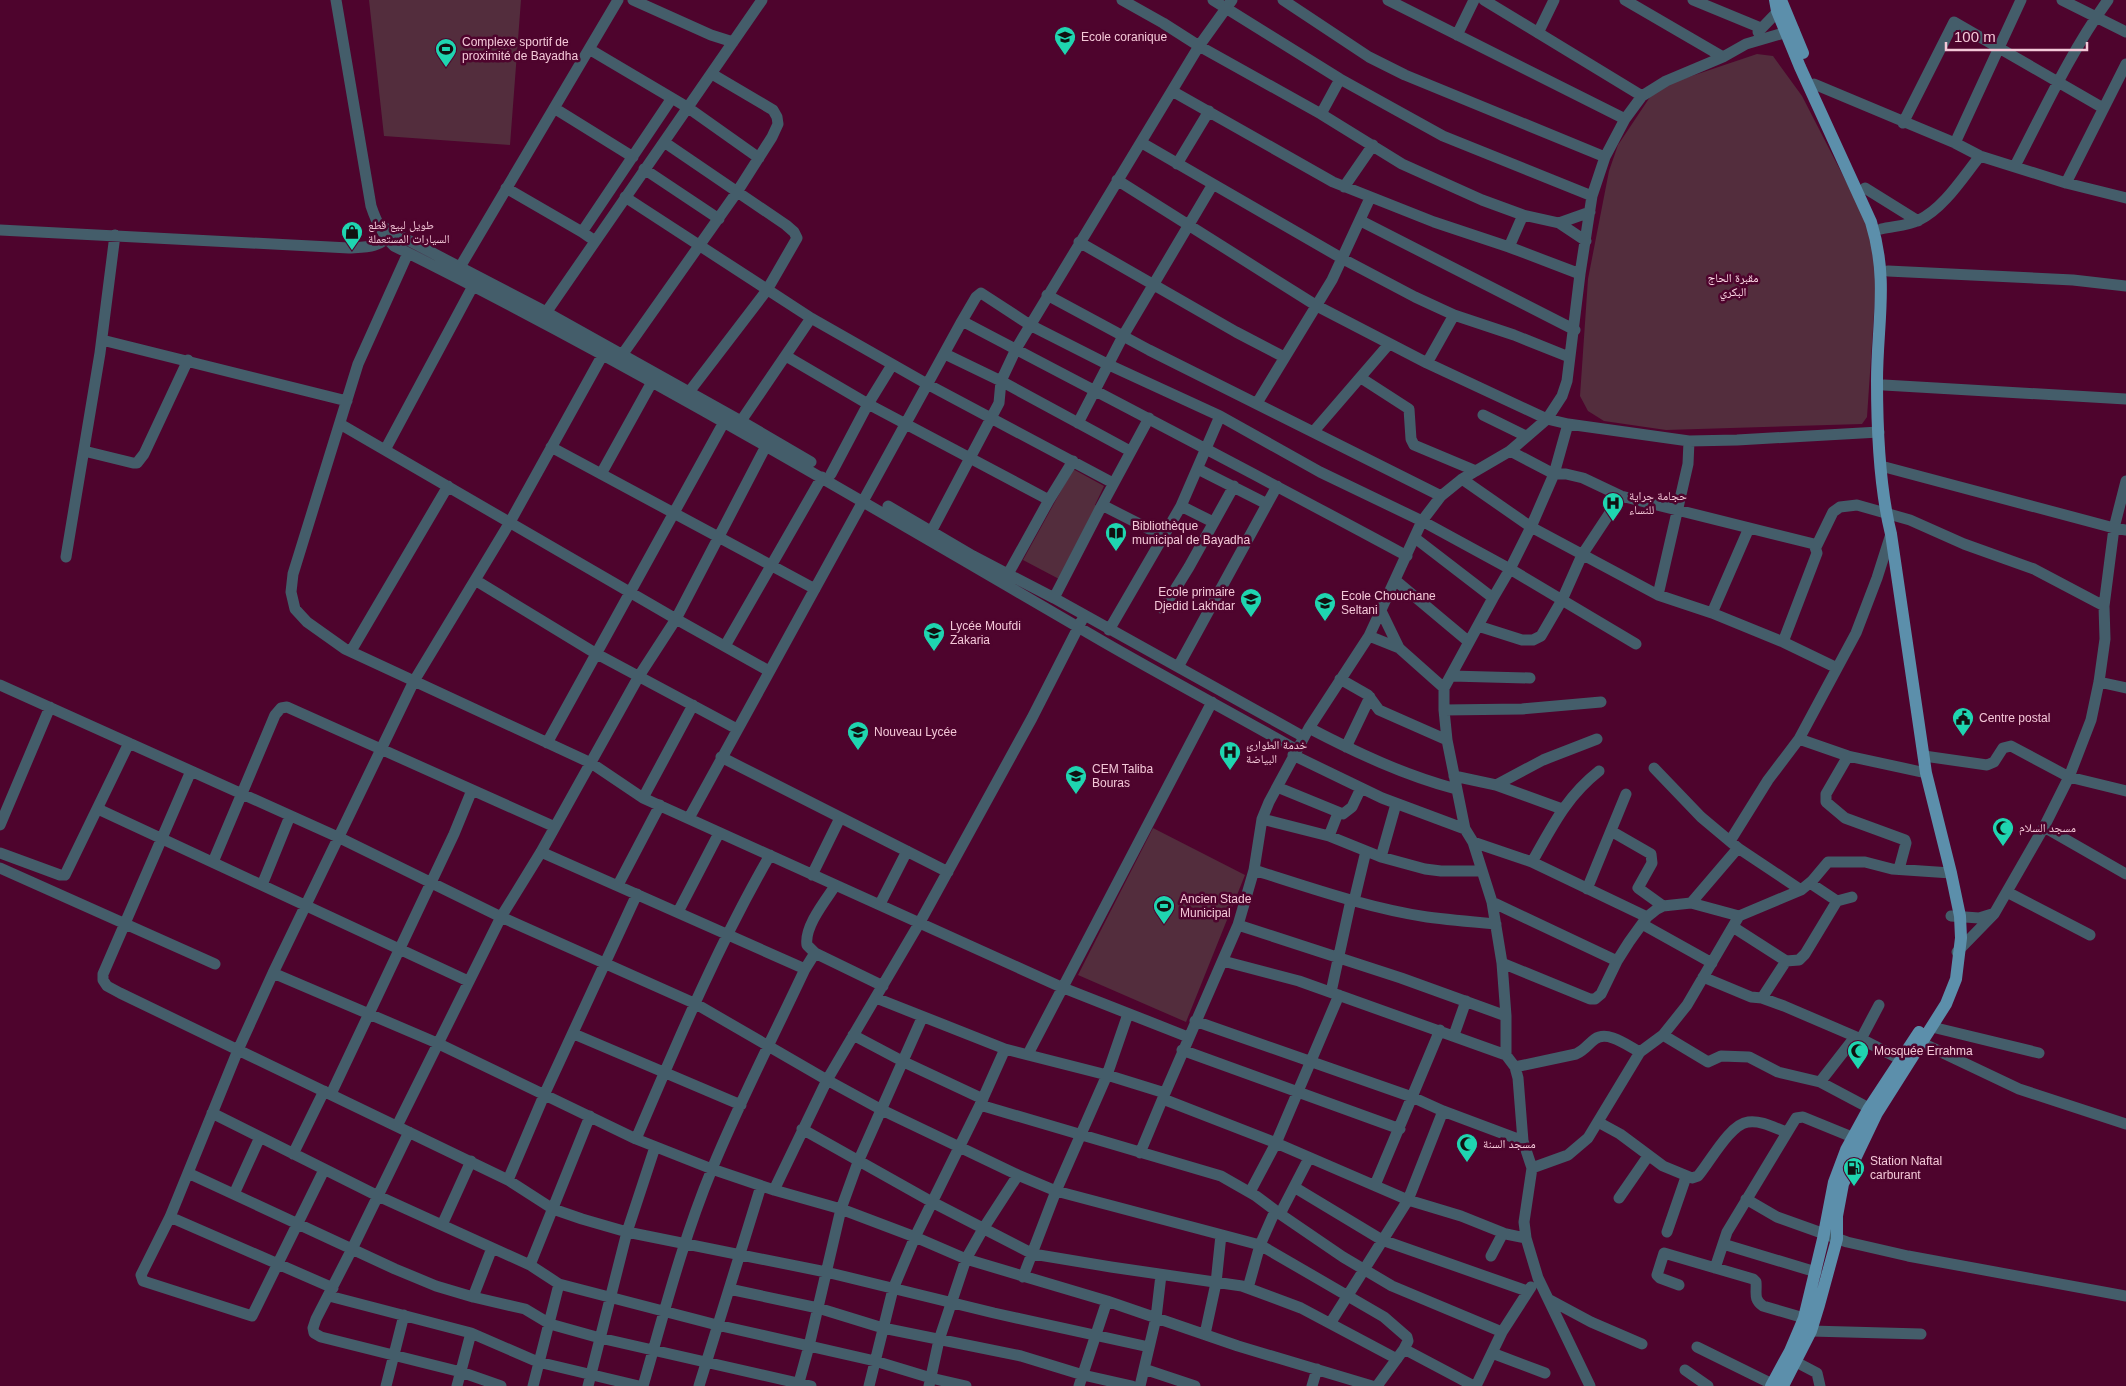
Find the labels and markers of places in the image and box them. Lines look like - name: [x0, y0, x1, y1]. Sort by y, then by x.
- school or university icon: Ecole coranique: [1053, 25, 1077, 56]
- place label: Ecole coranique: [1081, 30, 1167, 44]
- place label: Complexe sportif de proximité de Bayadha: [462, 35, 578, 63]
- sports icon: Complexe sportif de proximité de Bayadha: [434, 37, 458, 68]
- place label: طويل لبيع قطع السيارات المستعملة: [368, 218, 450, 246]
- shop icon: طويل لبيع قطع السيارات المستعملة: [340, 220, 364, 251]
- place label: حجامة جراية للنساء: [1629, 489, 1687, 517]
- hospital icon: حجامة جراية للنساء: [1601, 491, 1625, 522]
- place label: Bibliothèque municipal de Bayadha: [1132, 519, 1250, 547]
- library icon: Bibliothèque municipal de Bayadha: [1104, 521, 1128, 552]
- place label: Ecole primaire Djedid Lakhdar: [1154, 585, 1235, 613]
- school or university icon: Ecole primaire Djedid Lakhdar: [1239, 587, 1263, 618]
- place label: Ecole Chouchane Seltani: [1341, 589, 1436, 617]
- school or university icon: Ecole Chouchane Seltani: [1313, 591, 1337, 622]
- place label: Lycée Moufdi Zakaria: [950, 619, 1021, 647]
- school or university icon: Lycée Moufdi Zakaria: [922, 621, 946, 652]
- public building icon: Centre postal: [1951, 706, 1975, 737]
- place label: Centre postal: [1979, 711, 2050, 725]
- school or university icon: Nouveau Lycée: [846, 720, 870, 751]
- place label: Nouveau Lycée: [874, 725, 957, 739]
- place label: خدمة الطوارئ البياضة: [1246, 738, 1307, 766]
- hospital icon: خدمة الطوارئ البياضة: [1218, 740, 1242, 771]
- place label: CEM Taliba Bouras: [1092, 762, 1153, 790]
- school or university icon: CEM Taliba Bouras: [1064, 764, 1088, 795]
- mosque icon: مسجد السلام: [1991, 816, 2015, 847]
- place label: مسجد السلام: [2019, 821, 2076, 836]
- place label: Ancien Stade Municipal: [1180, 892, 1252, 920]
- sports icon: Ancien Stade Municipal: [1152, 894, 1176, 925]
- mosque icon: Mosquée Errahma: [1846, 1039, 1870, 1070]
- place label: Mosquée Errahma: [1874, 1044, 1973, 1058]
- mosque icon: مسجد السنة: [1455, 1132, 1479, 1163]
- place label: مسجد السنة: [1483, 1137, 1536, 1151]
- place label: Station Naftal carburant: [1870, 1154, 1942, 1182]
- fuel station icon: Station Naftal carburant: [1842, 1156, 1866, 1187]

